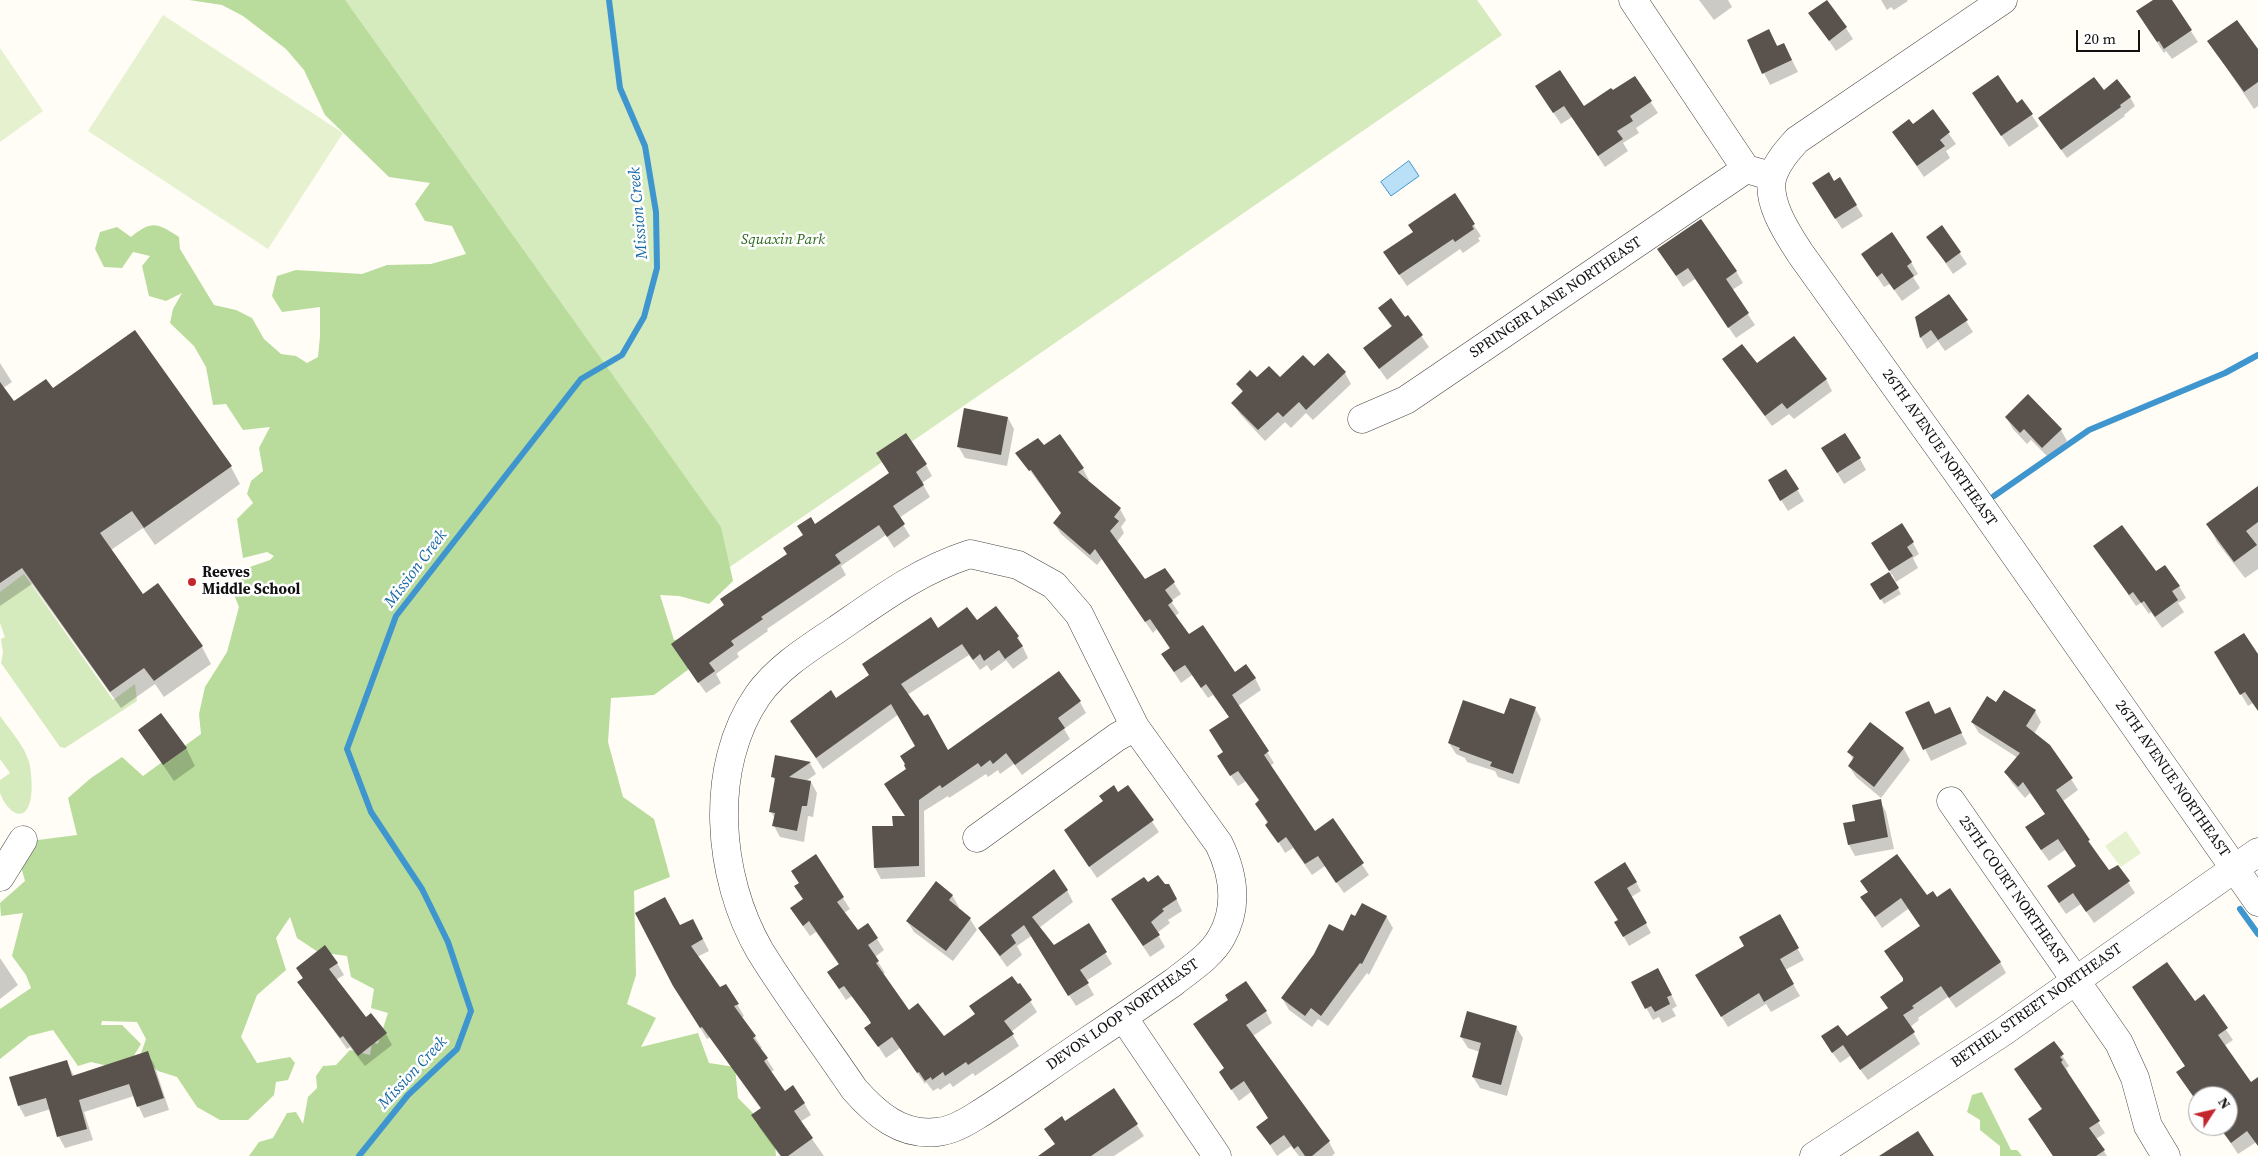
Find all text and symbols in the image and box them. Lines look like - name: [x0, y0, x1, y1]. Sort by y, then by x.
- scale bar: [2078, 20, 2142, 52]
- text: 20 m: [2084, 28, 2116, 49]
- water label: Mission Creek: [625, 166, 653, 260]
- park label: Squaxin Park: [741, 231, 825, 249]
- street label: SPRINGER LANE NORTHEAST: [1467, 234, 1645, 362]
- street label: 26TH AVENUE NORTHEAST: [1878, 366, 2000, 530]
- water label: Mission Creek: [381, 526, 451, 612]
- place label: Reeves Middle School: [202, 564, 300, 599]
- marker: Reeves Middle School: [186, 576, 198, 588]
- street label: 26TH AVENUE NORTHEAST: [2111, 697, 2233, 861]
- street label: 25TH COURT NORTHEAST: [1954, 813, 2072, 969]
- street label: BETHEL STREET NORTHEAST: [1948, 940, 2126, 1072]
- street label: DEVON LOOP NORTHEAST: [1043, 955, 1203, 1075]
- water label: Mission Creek: [374, 1033, 452, 1113]
- north arrow: [2188, 1086, 2238, 1136]
- text: N: [2213, 1093, 2236, 1113]

